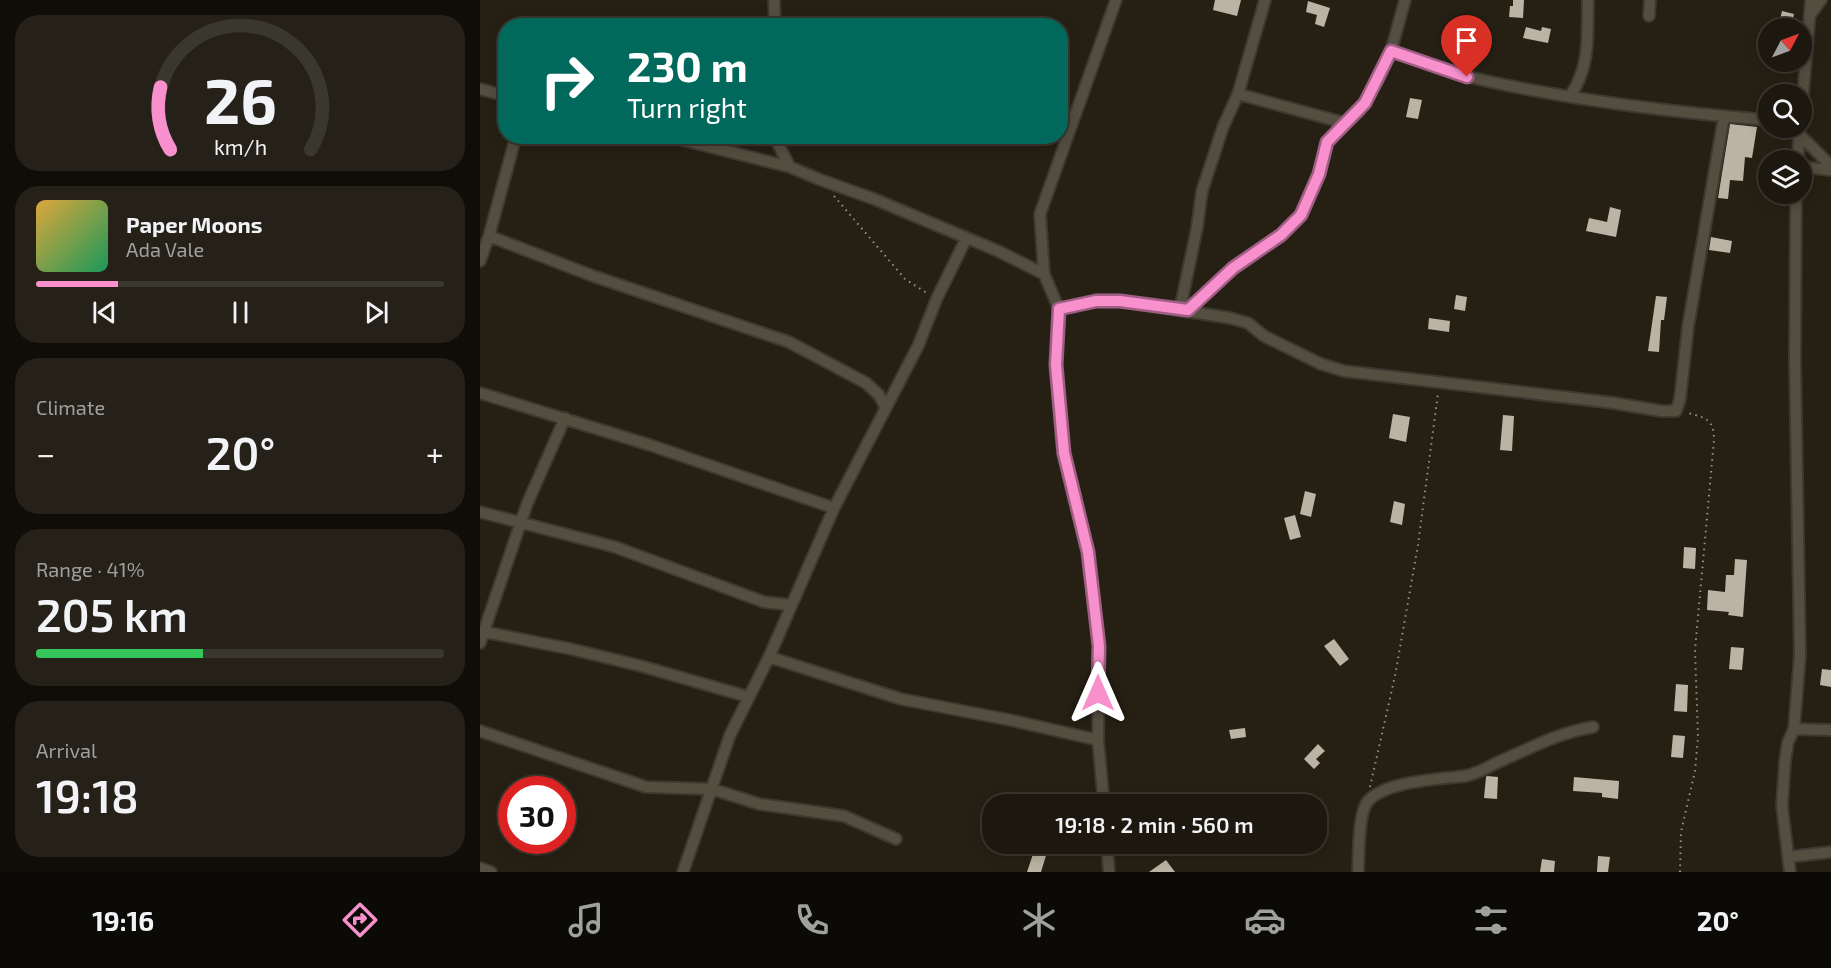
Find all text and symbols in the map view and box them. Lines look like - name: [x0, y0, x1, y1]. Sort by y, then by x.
- pin: [1441, 15, 1492, 77]
- north arrow: [1758, 18, 1812, 72]
- map controls: [1758, 18, 1812, 204]
- icon: arrive: [1450, 24, 1483, 57]
- text: 230 m: [627, 40, 748, 90]
- icon: right: [528, 42, 606, 120]
- text: 26: [203, 62, 277, 137]
- button: search: [1758, 84, 1812, 138]
- text: Turn right: [627, 91, 747, 123]
- text: km/h: [213, 135, 267, 160]
- button: layers: [1758, 150, 1812, 204]
- text: Paper Moons: [126, 211, 262, 237]
- text: Ada Vale: [126, 237, 204, 261]
- icon: previous: [88, 296, 121, 329]
- icon: pause: [224, 296, 257, 329]
- icon: next: [360, 296, 393, 329]
- text: Climate: [36, 395, 105, 419]
- text: 20°: [206, 425, 275, 479]
- text: −: [36, 433, 55, 473]
- text: +: [426, 433, 444, 473]
- text: Range · 41%: [36, 557, 145, 581]
- text: 205 km: [36, 587, 188, 641]
- position arrow: [1066, 661, 1130, 725]
- text: Arrival: [36, 738, 97, 762]
- text: 19:18: [36, 768, 139, 822]
- speed limit sign: 30: [498, 776, 576, 854]
- text: 19:18 · 2 min · 560 m: [1055, 811, 1254, 837]
- icon: directions: [339, 899, 381, 941]
- icon: music: [565, 899, 607, 941]
- icon: phone: [791, 899, 833, 941]
- icon: climate: [1018, 899, 1060, 941]
- icon: car: [1244, 899, 1286, 941]
- icon: filters: [1470, 899, 1512, 941]
- text: 19:16: [92, 904, 154, 936]
- text: 20°: [1697, 904, 1739, 936]

